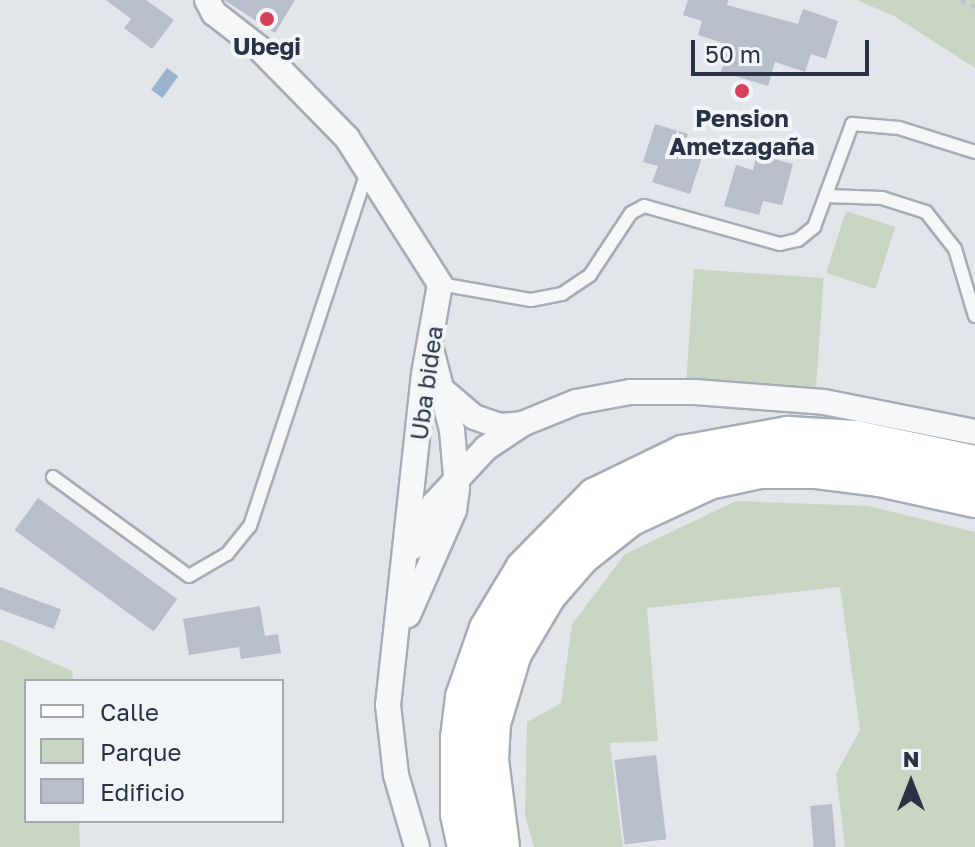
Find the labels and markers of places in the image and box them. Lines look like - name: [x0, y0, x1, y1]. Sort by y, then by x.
- marker: Ubegi: [258, 10, 276, 28]
- place label: Ubegi: [233, 32, 301, 60]
- marker: Pension Ametzagaña: [733, 82, 751, 100]
- place label: Pension Ametzagaña: [669, 104, 815, 160]

